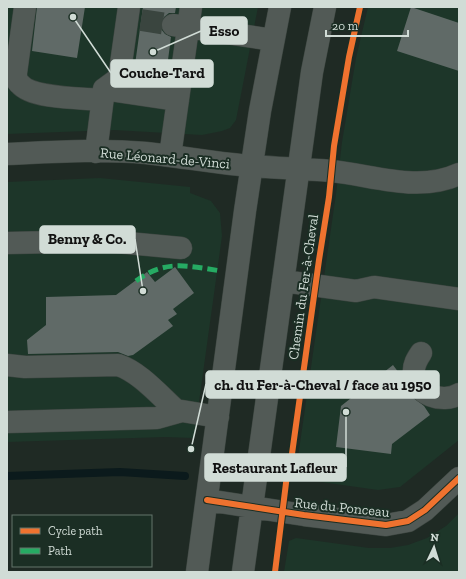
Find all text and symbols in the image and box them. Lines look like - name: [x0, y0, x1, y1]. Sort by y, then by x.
- scale bar: [326, 12, 408, 38]
- callout: Esso: [201, 17, 247, 44]
- text: 20 m: [332, 19, 359, 33]
- text: Esso: [209, 22, 239, 40]
- callout: Couche-Tard: [111, 60, 213, 87]
- text: Couche-Tard: [119, 64, 205, 82]
- street label: Rue Léonard-de-Vinci: [99, 144, 231, 173]
- street label: Chemin du Fer-à-Cheval: [285, 213, 322, 361]
- callout: Benny & Co.: [40, 226, 135, 253]
- text: Benny & Co.: [48, 230, 126, 248]
- callout: ch. du Fer-à-Cheval / face au 1950: [206, 371, 439, 398]
- text: ch. du Fer-à-Cheval / face au 1950: [214, 376, 432, 394]
- callout: Restaurant Lafleur: [205, 454, 346, 481]
- text: Restaurant Lafleur: [212, 459, 338, 477]
- street label: Rue du Ponceau: [294, 494, 390, 521]
- legend: [12, 515, 152, 567]
- text: Cycle path: [48, 524, 103, 538]
- north arrow: [414, 527, 454, 567]
- text: N: [430, 531, 440, 544]
- text: Path: [48, 544, 72, 558]

